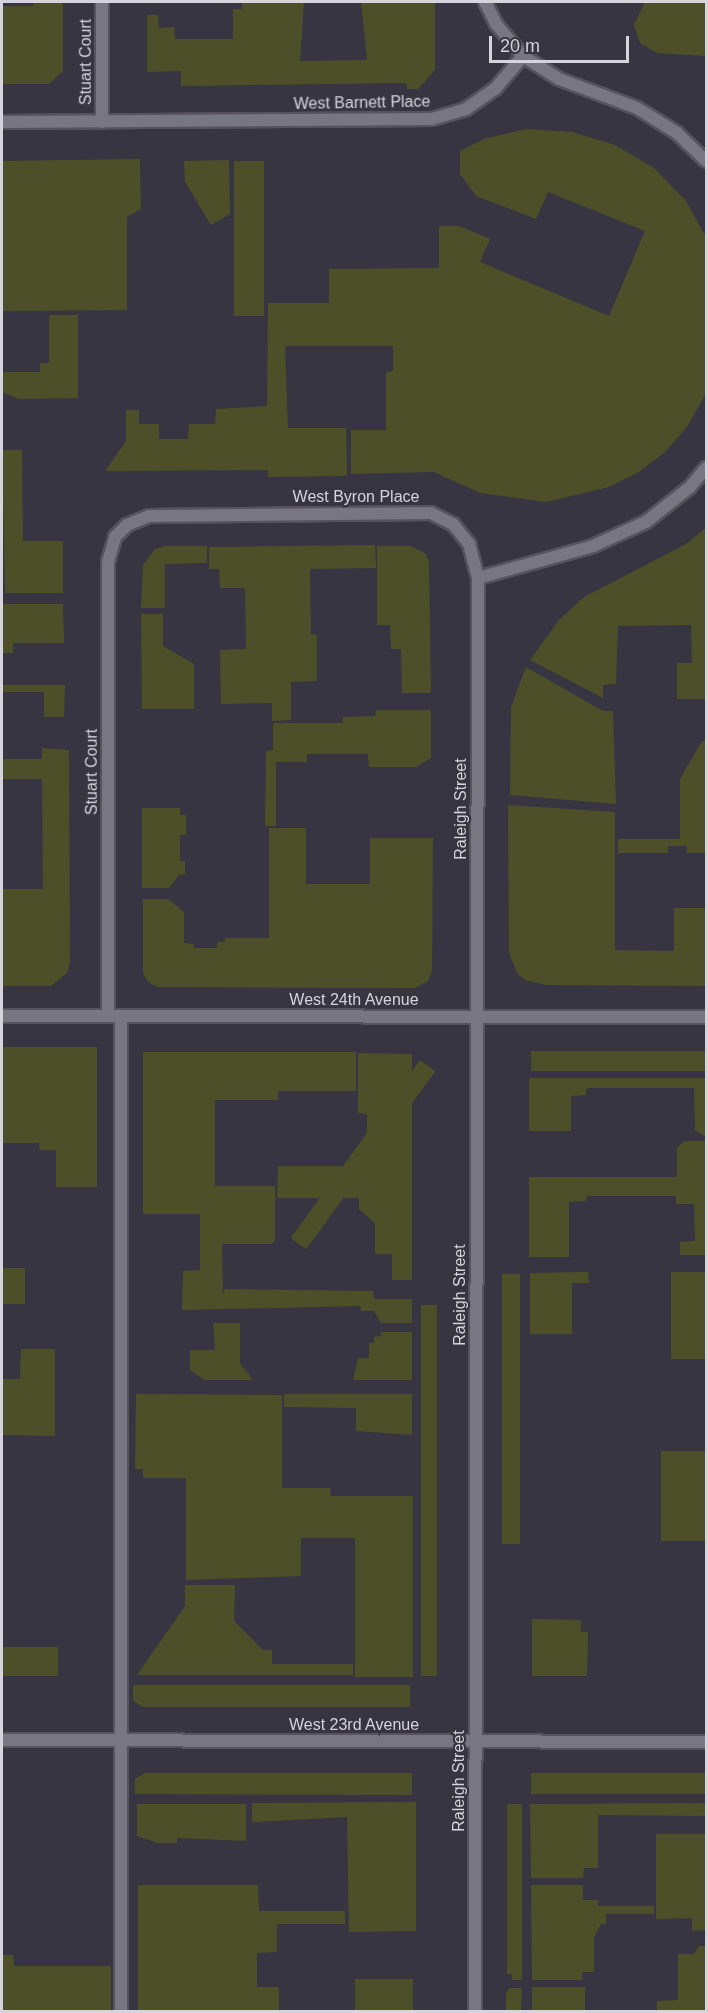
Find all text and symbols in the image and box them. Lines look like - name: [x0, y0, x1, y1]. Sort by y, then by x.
- street label: Stuart Court: [76, 19, 96, 105]
- scale bar: [492, 24, 632, 62]
- text: 20 m: [500, 36, 540, 56]
- street label: West Barnett Place: [294, 92, 430, 114]
- street label: West Byron Place: [293, 487, 419, 507]
- street label: Stuart Court: [82, 729, 102, 815]
- street label: Raleigh Street: [451, 758, 471, 860]
- street label: West 24th Avenue: [289, 990, 419, 1010]
- street label: Raleigh Street: [450, 1244, 470, 1346]
- street label: West 23rd Avenue: [288, 1715, 420, 1735]
- street label: Raleigh Street: [449, 1730, 469, 1832]

